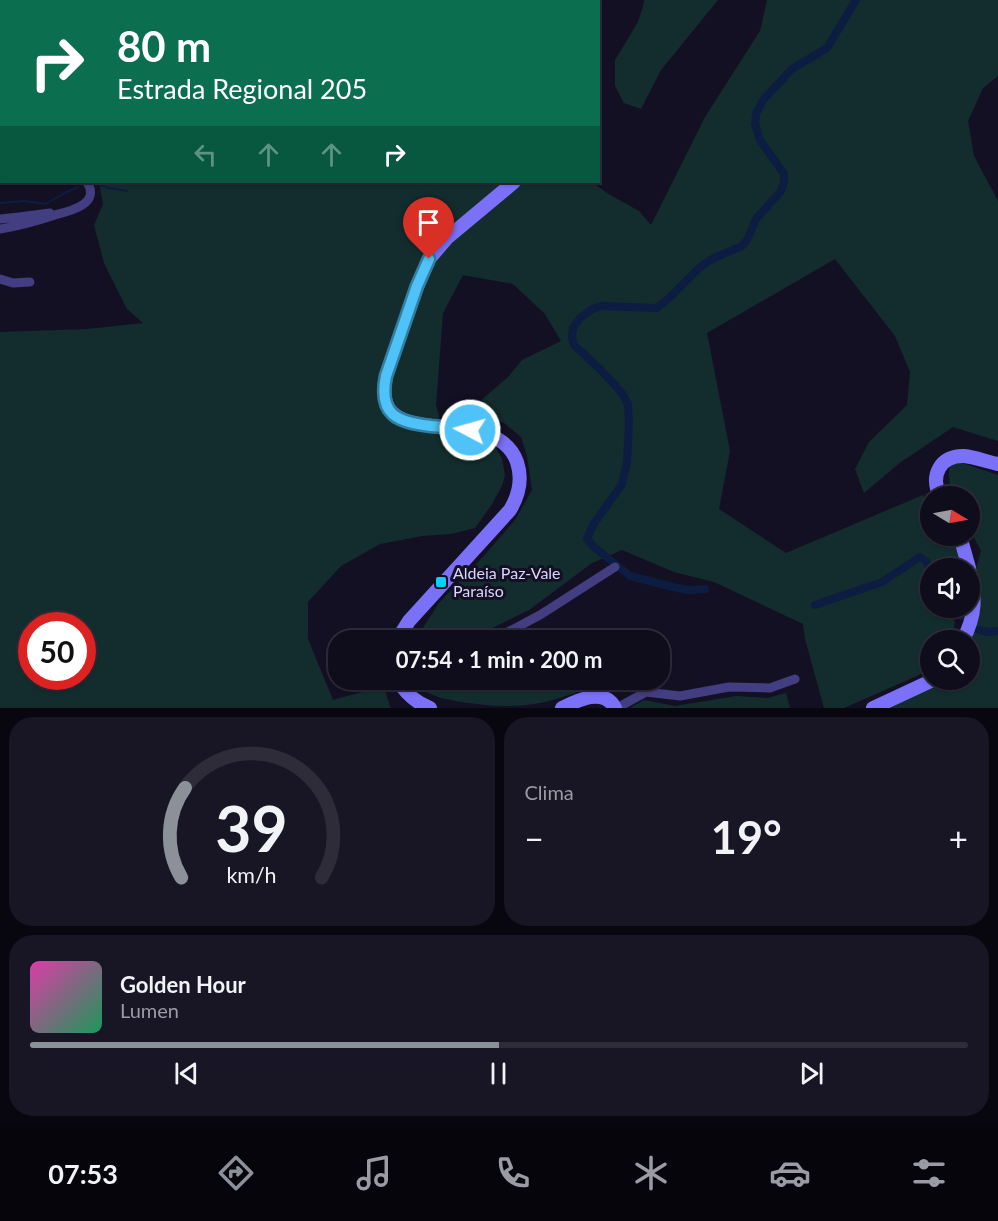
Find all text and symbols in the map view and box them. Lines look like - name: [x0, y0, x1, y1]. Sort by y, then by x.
- text: 80 m: [117, 21, 211, 71]
- icon: right: [18, 24, 96, 102]
- text: Estrada Regional 205: [117, 72, 367, 105]
- icon: left: [189, 138, 222, 171]
- icon: ahead: [252, 138, 285, 171]
- icon: ahead: [315, 138, 348, 171]
- icon: right: [378, 138, 411, 171]
- pin: [403, 197, 454, 259]
- icon: arrive: [412, 206, 445, 239]
- position arrow: [438, 398, 502, 462]
- north arrow: [920, 486, 980, 546]
- map controls: [920, 486, 980, 690]
- button: sound: [920, 558, 980, 618]
- place label: Aldeia Paz-Vale Paraíso: [453, 563, 561, 600]
- marker: Aldeia Paz-Vale Paraíso: [434, 575, 448, 589]
- speed limit sign: 50: [18, 612, 96, 690]
- button: search: [920, 630, 980, 690]
- text: 07:54 · 1 min · 200 m: [396, 646, 602, 673]
- text: Clima: [525, 780, 574, 804]
- text: 39: [216, 790, 288, 865]
- text: 19°: [711, 810, 782, 864]
- text: −: [525, 818, 544, 858]
- text: +: [949, 818, 968, 858]
- text: km/h: [227, 863, 277, 889]
- text: Golden Hour: [120, 971, 246, 998]
- text: Lumen: [120, 998, 179, 1022]
- icon: previous: [170, 1057, 203, 1090]
- icon: pause: [482, 1057, 515, 1090]
- icon: next: [795, 1057, 828, 1090]
- icon: directions: [215, 1152, 257, 1194]
- icon: music: [353, 1152, 395, 1194]
- icon: phone: [492, 1152, 534, 1194]
- icon: climate: [630, 1152, 672, 1194]
- icon: car: [769, 1152, 811, 1194]
- icon: filters: [908, 1152, 950, 1194]
- text: 07:53: [48, 1157, 118, 1190]

